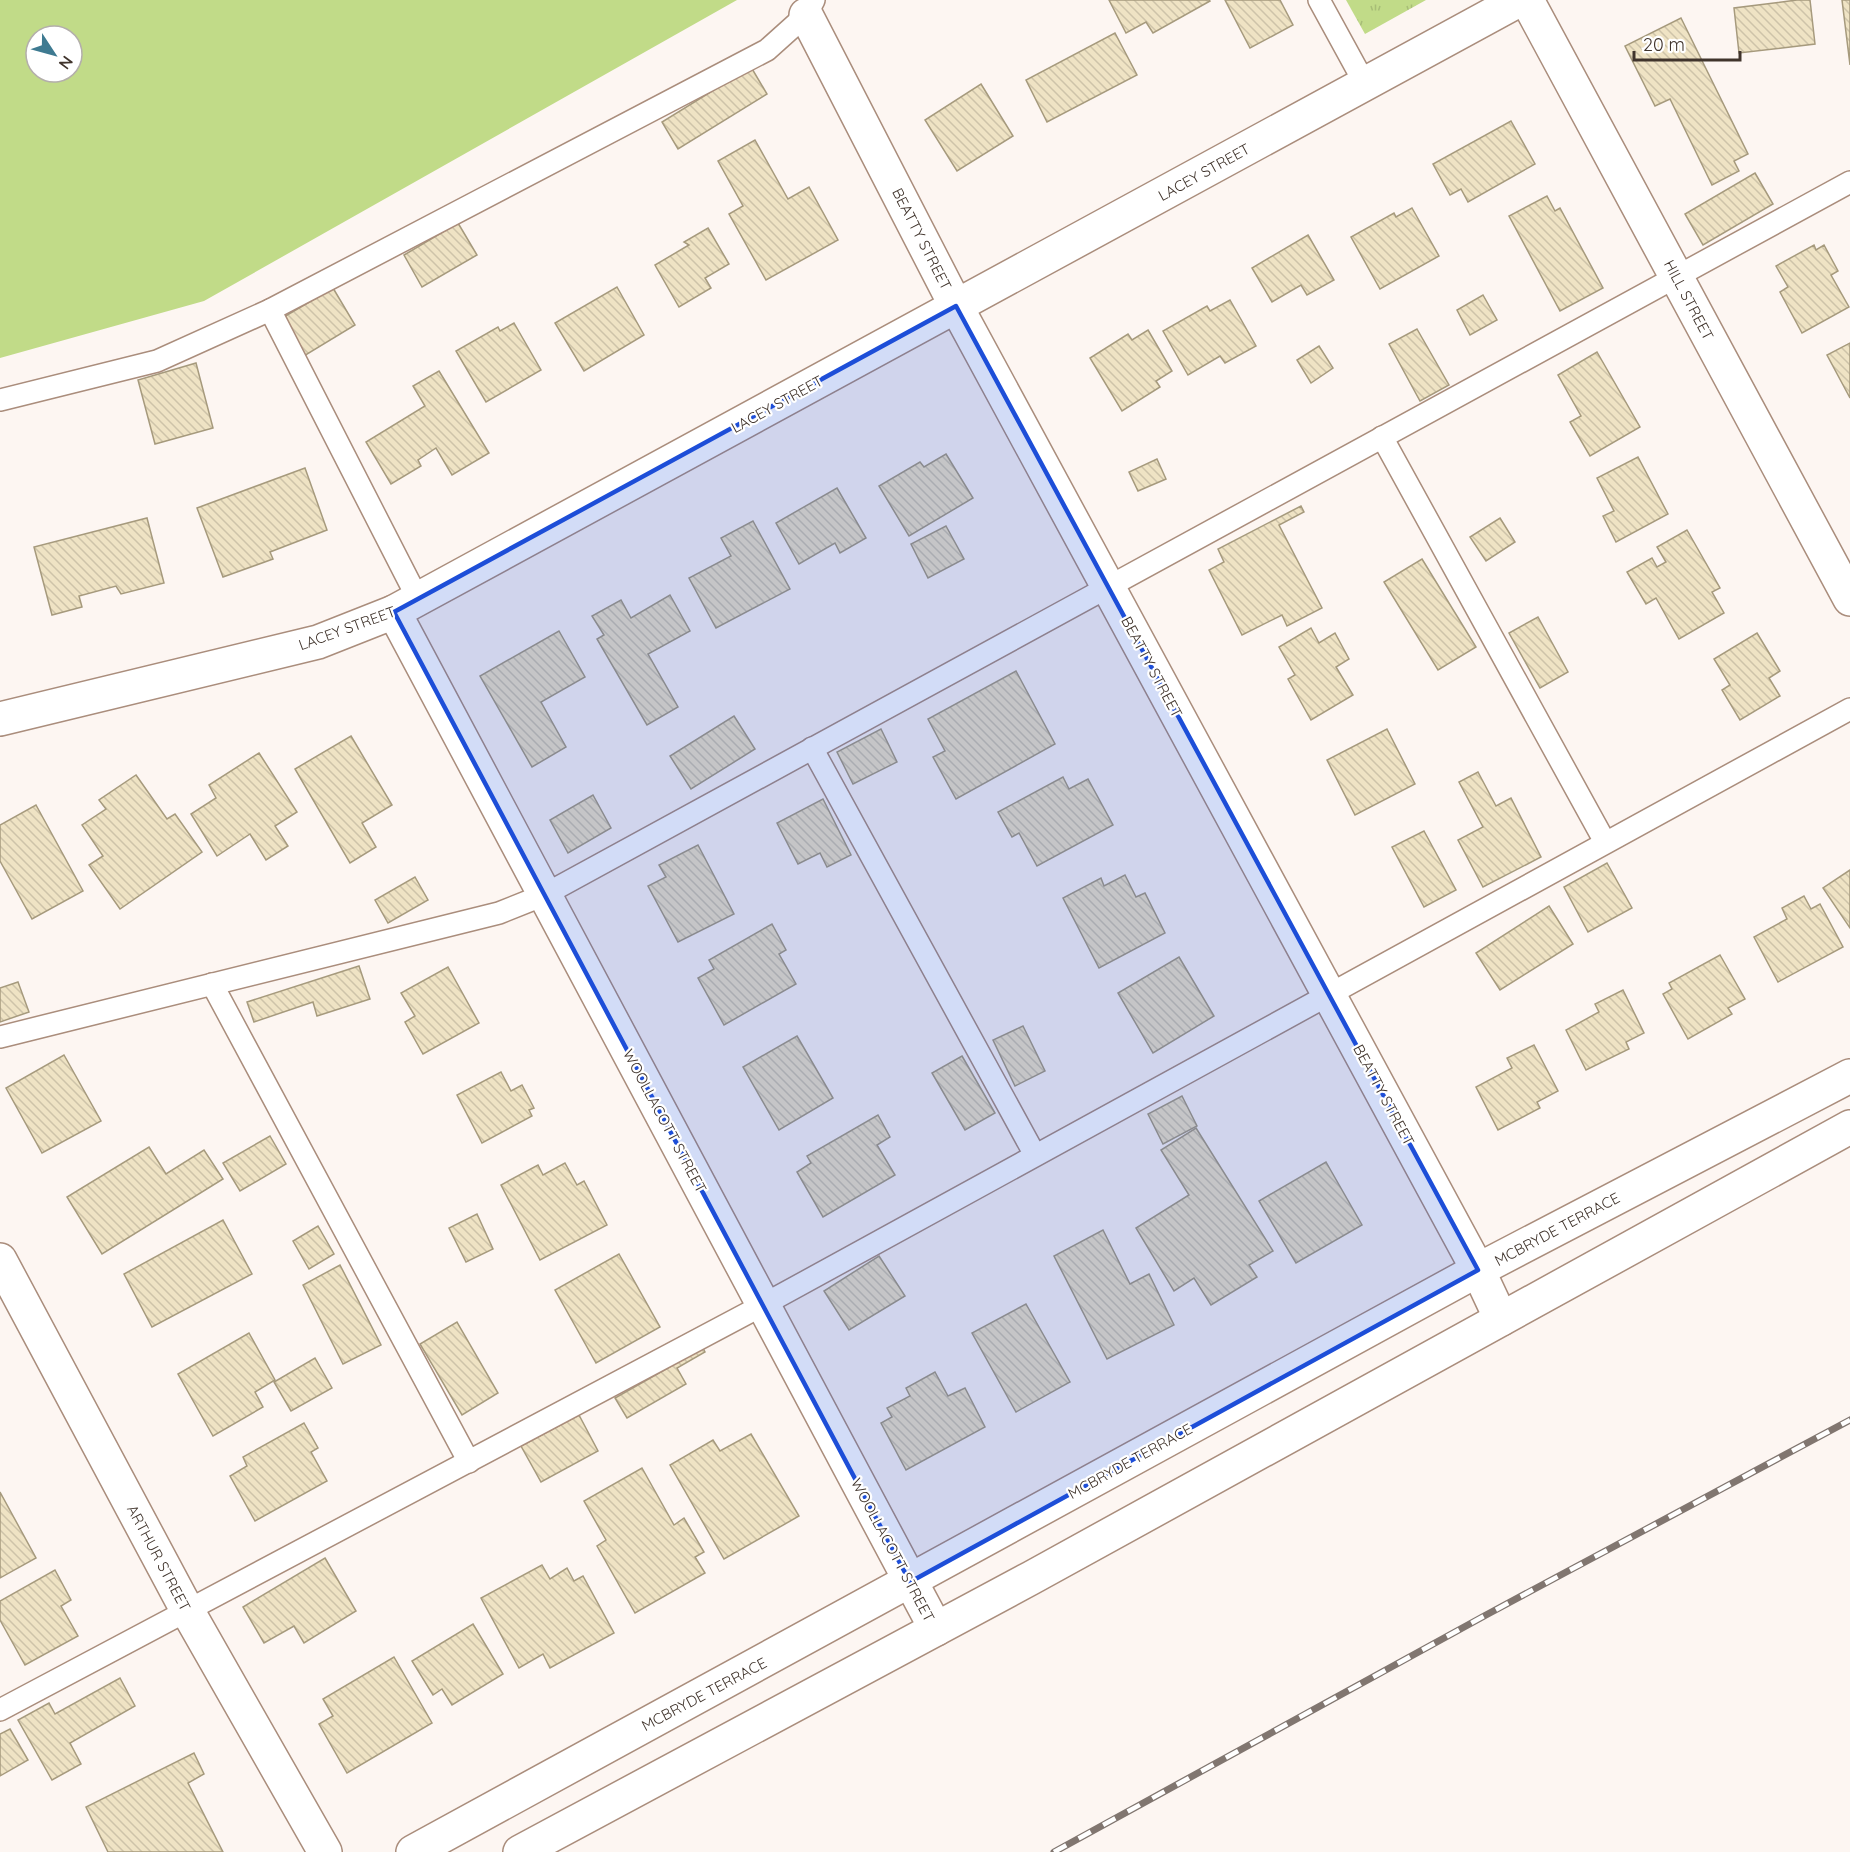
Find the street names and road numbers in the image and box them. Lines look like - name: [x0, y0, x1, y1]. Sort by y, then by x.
- street label: LACEY STREET: [1155, 139, 1253, 205]
- street label: BEATTY STREET: [888, 185, 956, 293]
- street label: HILL STREET: [1660, 257, 1718, 343]
- street label: LACEY STREET: [728, 371, 826, 437]
- street label: LACEY STREET: [296, 602, 398, 654]
- street label: BEATTY STREET: [1117, 613, 1187, 721]
- street label: BEATTY STREET: [1349, 1041, 1419, 1149]
- street label: WOOLLACOTT STREET: [619, 1046, 711, 1196]
- street label: MCBRYDE TERRACE: [1491, 1188, 1623, 1270]
- street label: MCBRYDE TERRACE: [1065, 1419, 1195, 1503]
- street label: WOOLLACOTT STREET: [847, 1475, 939, 1625]
- street label: ARTHUR STREET: [123, 1502, 195, 1614]
- street label: MCBRYDE TERRACE: [638, 1653, 770, 1735]

